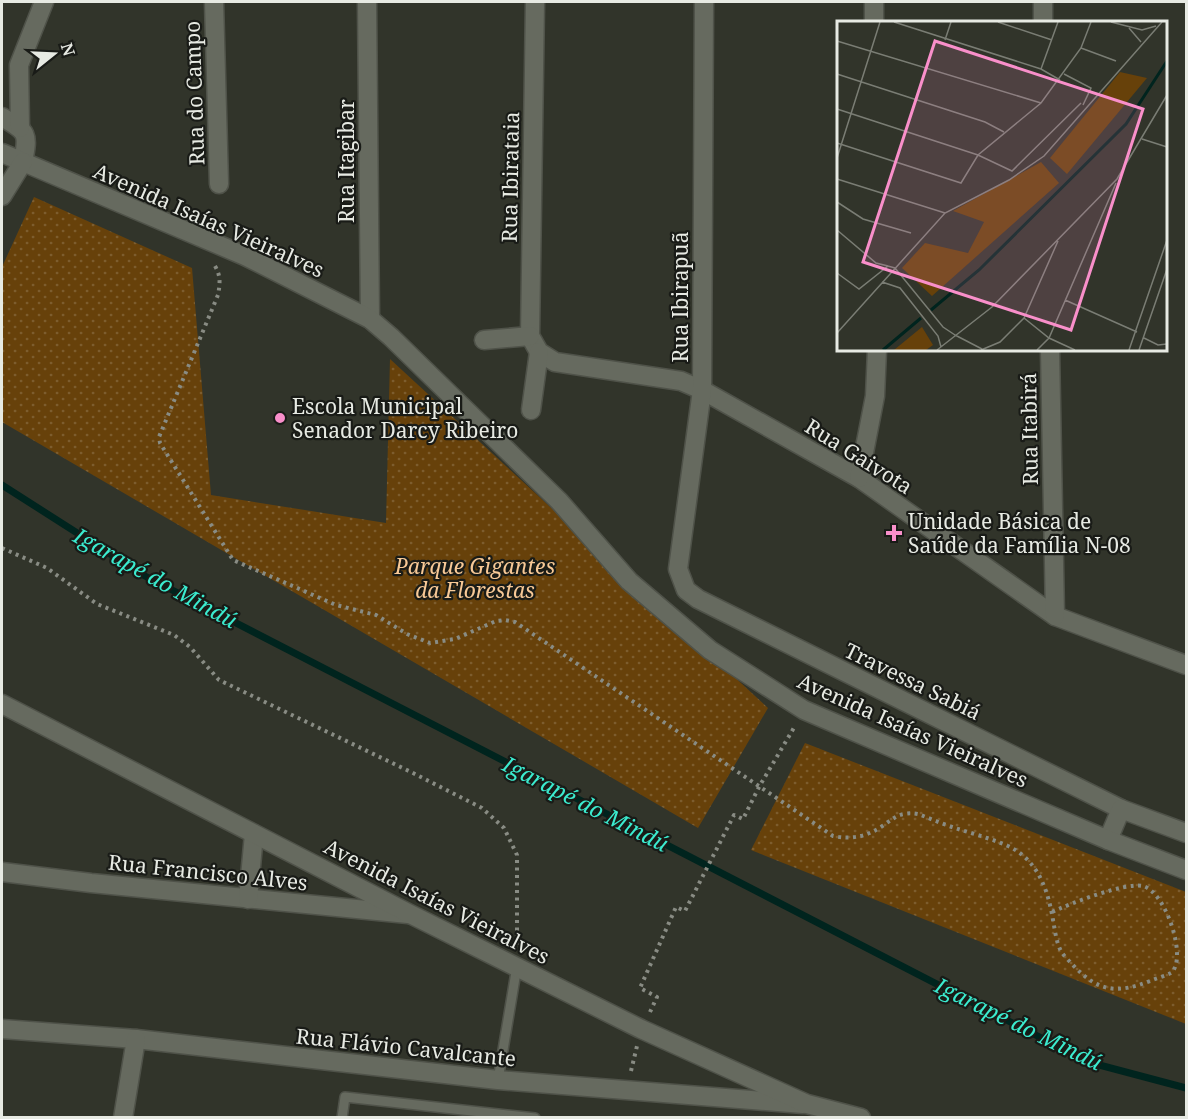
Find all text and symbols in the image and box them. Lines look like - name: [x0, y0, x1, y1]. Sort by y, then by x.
- street label: Rua do Campo: [177, 20, 211, 166]
- inset map: [837, 21, 1167, 351]
- north arrow: [24, 24, 84, 84]
- text: N: [56, 40, 81, 59]
- street label: Rua Itagibar: [332, 99, 360, 223]
- street label: Rua Ibirataia: [495, 111, 525, 243]
- street label: Avenida Isaías Vieiralves: [89, 156, 329, 284]
- street label: Rua Ibirapuã: [666, 231, 694, 363]
- street label: Rua Itabirá: [1014, 373, 1044, 485]
- place label: Escola Municipal Senador Darcy Ribeiro: [292, 392, 518, 444]
- marker: Escola Municipal Senador Darcy Ribeiro: [273, 411, 287, 425]
- street label: Rua Gaivota: [800, 412, 918, 500]
- place label: Unidade Básica de Saúde da Família N-08: [908, 507, 1131, 559]
- water label: Igarapé do Mindú: [68, 519, 243, 634]
- marker: Unidade Básica de Saúde da Família N-08: [885, 524, 903, 542]
- park label: Parque Gigantes da Florestas: [394, 552, 555, 604]
- street label: Travessa Sabiá: [840, 636, 986, 726]
- street label: Avenida Isaías Vieiralves: [793, 666, 1033, 794]
- water label: Igarapé do Mindú: [497, 748, 674, 858]
- street label: Avenida Isaías Vieiralves: [320, 832, 554, 970]
- street label: Rua Francisco Alves: [107, 848, 309, 896]
- water label: Igarapé do Mindú: [930, 969, 1108, 1076]
- street label: Rua Flávio Cavalcante: [295, 1022, 517, 1072]

